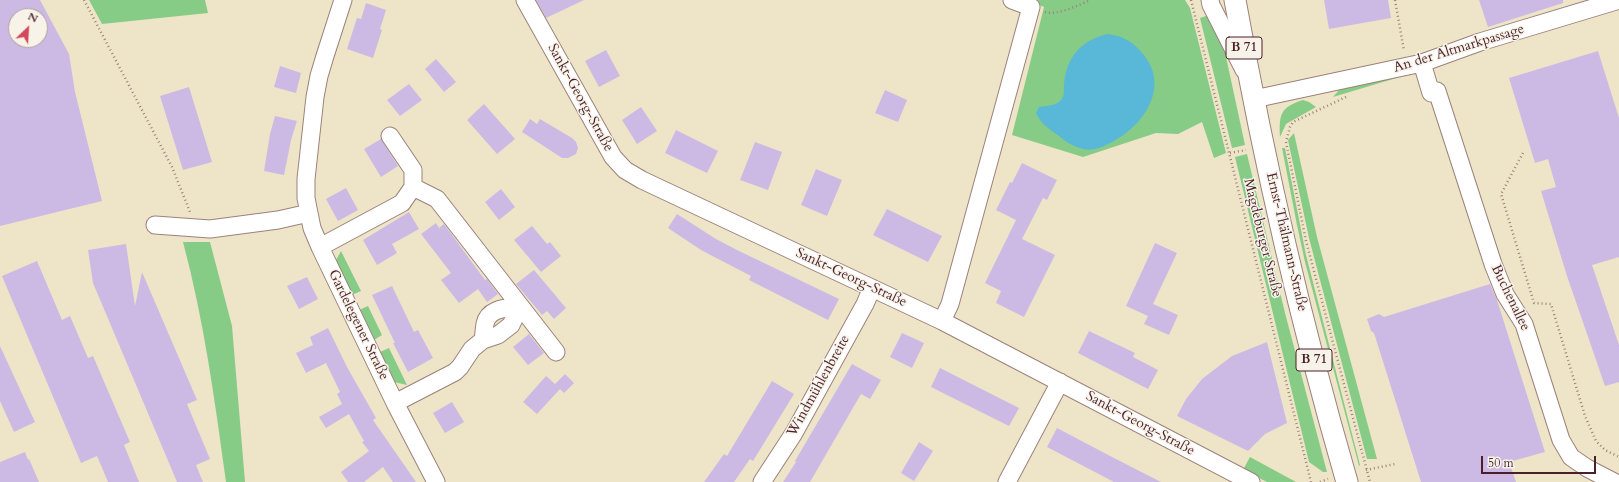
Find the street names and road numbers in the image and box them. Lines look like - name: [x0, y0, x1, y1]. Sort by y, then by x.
- street label: An der Altmarkpassage: [1392, 21, 1526, 77]
- road number: B 71: [1226, 37, 1262, 59]
- street label: Sankt-Georg-Straße: [543, 41, 617, 155]
- street label: Ernst-Thälmann-Straße: [1262, 171, 1310, 313]
- street label: Magdeburger Straße: [1239, 177, 1285, 299]
- street label: Sankt-Georg-Straße: [793, 245, 909, 311]
- street label: Buchenallee: [1487, 262, 1533, 334]
- street label: Gardelegener Straße: [324, 267, 392, 383]
- street label: Windmühlenbreite: [784, 332, 854, 440]
- road number: B 71: [1296, 349, 1332, 371]
- street label: Sankt-Georg-Straße: [1083, 388, 1197, 460]

